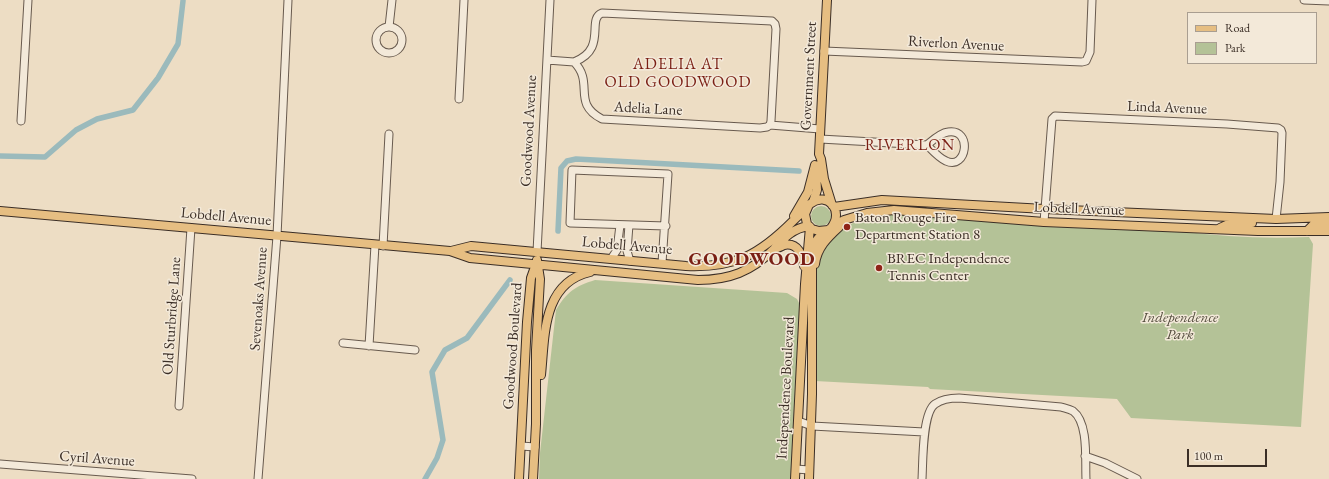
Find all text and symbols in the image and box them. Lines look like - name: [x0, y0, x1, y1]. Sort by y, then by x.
- legend: [1187, 12, 1317, 64]
- text: Road: [1225, 20, 1250, 36]
- street label: Government Street: [797, 21, 821, 131]
- street label: Riverlon Avenue: [907, 32, 1005, 56]
- text: Park: [1225, 40, 1245, 56]
- district label: ADELIA AT OLD GOODWOOD: [605, 55, 751, 93]
- street label: Goodwood Avenue: [517, 75, 541, 187]
- street label: Adelia Lane: [613, 98, 683, 120]
- street label: Linda Avenue: [1127, 98, 1207, 118]
- district label: RIVERLON: [865, 136, 955, 156]
- street label: Lobdell Avenue: [1033, 198, 1125, 220]
- street label: Lobdell Avenue: [180, 204, 272, 230]
- place label: Baton Rouge Fire Department Station 8: [855, 209, 980, 244]
- marker: Baton Rouge Fire Department Station 8: [842, 222, 852, 232]
- street label: Lobdell Avenue: [581, 233, 673, 259]
- street label: Sevenoaks Avenue: [246, 247, 272, 351]
- district label: GOODWOOD: [688, 249, 816, 271]
- place label: BREC Independence Tennis Center: [887, 250, 1010, 285]
- street label: Old Sturbridge Lane: [159, 256, 185, 376]
- marker: BREC Independence Tennis Center: [874, 263, 884, 273]
- street label: Goodwood Boulevard: [500, 282, 526, 410]
- park label: Independence Park: [1142, 309, 1218, 344]
- street label: Independence Boulevard: [773, 316, 799, 460]
- scale bar: [1189, 441, 1269, 467]
- street label: Cyril Avenue: [59, 447, 135, 471]
- text: 100 m: [1194, 448, 1223, 464]

